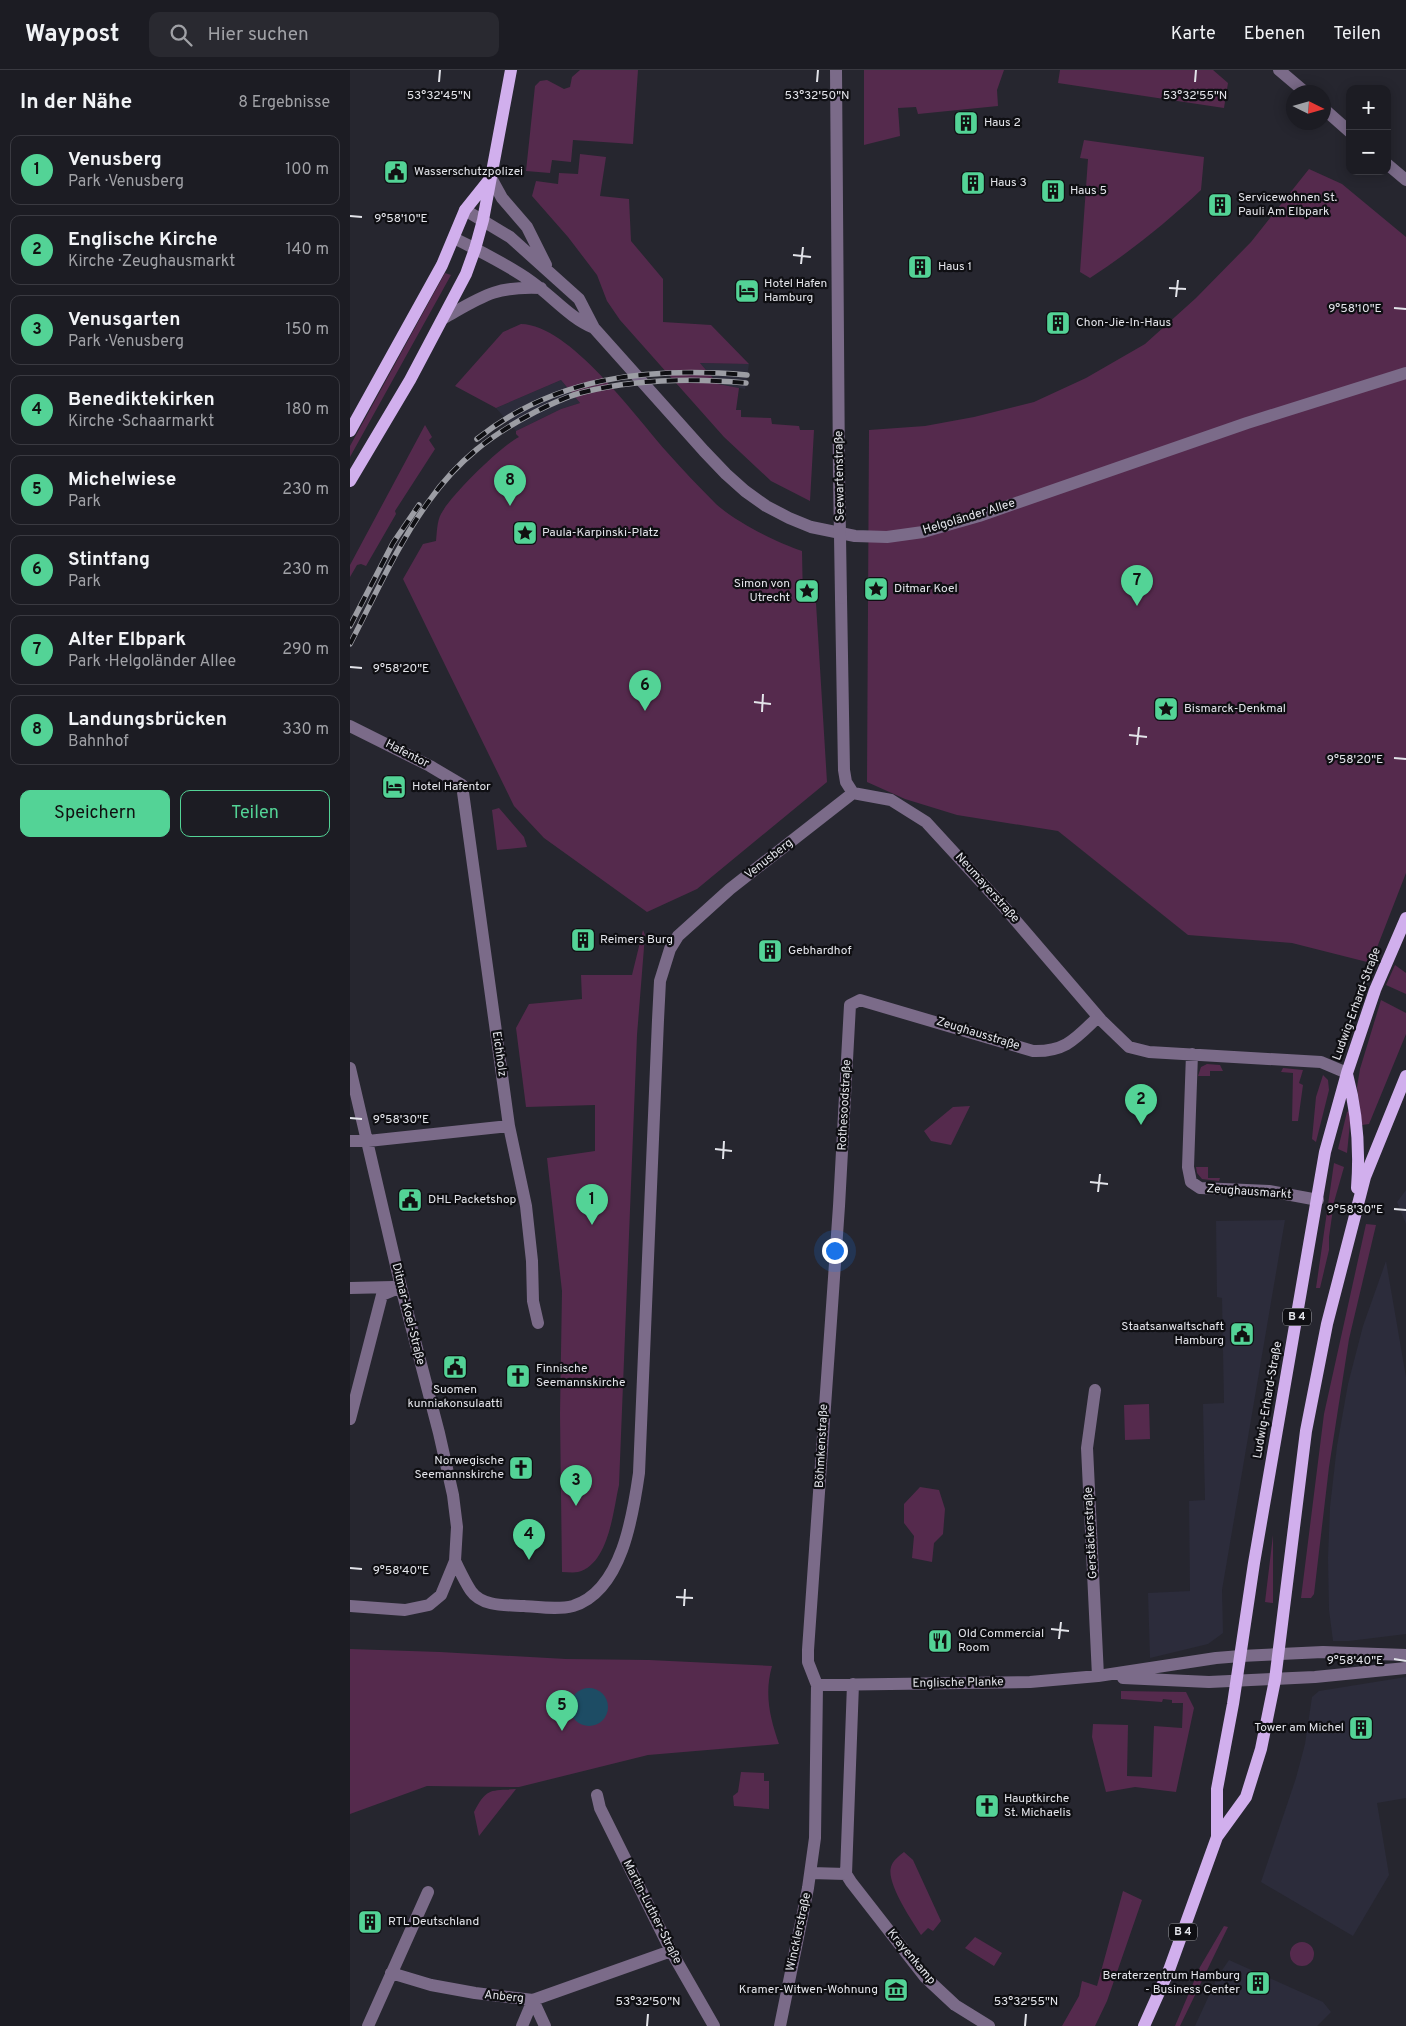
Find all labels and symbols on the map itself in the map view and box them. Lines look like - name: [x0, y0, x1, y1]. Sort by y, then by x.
- north arrow: [1286, 85, 1331, 130]
- text: 53°32'45"N: [407, 88, 471, 104]
- text: 53°32'50"N: [785, 88, 849, 104]
- text: 53°32'55"N: [1163, 88, 1227, 104]
- building icon: Haus 2: [953, 110, 979, 136]
- place label: Haus 2: [984, 115, 1021, 131]
- public building icon: Wasserschutzpolizei: [383, 159, 409, 185]
- place label: Wasserschutzpolizei: [414, 164, 523, 180]
- building icon: Haus 3: [960, 170, 986, 196]
- place label: Haus 3: [990, 175, 1027, 191]
- building icon: Haus 5: [1040, 178, 1066, 204]
- place label: Haus 5: [1070, 183, 1107, 199]
- place label: Servicewohnen St. Pauli Am Elbpark: [1238, 190, 1337, 220]
- building icon: Servicewohnen St. Pauli Am Elbpark: [1207, 192, 1233, 218]
- text: 9°58'10"E: [374, 211, 428, 227]
- building icon: Haus 1: [907, 254, 933, 280]
- place label: Haus 1: [938, 259, 972, 275]
- place label: Hotel Hafen Hamburg: [764, 276, 827, 306]
- hotel icon: Hotel Hafen Hamburg: [734, 278, 760, 304]
- text: 9°58'10"E: [1328, 301, 1382, 317]
- building icon: Chon-Jie-In-Haus: [1045, 310, 1071, 336]
- place label: Chon-Jie-In-Haus: [1076, 315, 1171, 331]
- street label: Seewartenstraße: [831, 430, 849, 522]
- pin: 8: [494, 465, 526, 506]
- street label: Helgoländer Allee: [921, 495, 1017, 539]
- place icon: Paula-Karpinski-Platz: [512, 520, 538, 546]
- place label: Paula-Karpinski-Platz: [542, 525, 659, 541]
- pin: 7: [1121, 565, 1153, 606]
- place label: Simon von Utrecht: [734, 576, 790, 606]
- place icon: Ditmar Koel: [863, 576, 889, 602]
- place icon: Simon von Utrecht: [794, 578, 820, 604]
- place label: Ditmar Koel: [894, 581, 958, 597]
- text: 9°58'20"E: [373, 661, 429, 677]
- pin: 6: [629, 670, 661, 711]
- place icon: Bismarck-Denkmal: [1153, 696, 1179, 722]
- place label: Bismarck-Denkmal: [1184, 701, 1286, 717]
- street label: Hafentor: [382, 736, 432, 772]
- text: 9°58'20"E: [1327, 752, 1383, 768]
- hotel icon: Hotel Hafentor: [381, 774, 407, 800]
- place label: Hotel Hafentor: [412, 779, 491, 795]
- street label: Venusberg: [742, 835, 796, 883]
- street label: Neumayerstraße: [951, 850, 1023, 926]
- building icon: Reimers Burg: [570, 927, 596, 953]
- place label: Reimers Burg: [600, 932, 673, 948]
- building icon: Gebhardhof: [757, 938, 783, 964]
- place label: Gebhardhof: [788, 943, 851, 959]
- street label: Ludwig-Erhard-Straße: [1329, 945, 1385, 1063]
- street label: Zeughausstraße: [934, 1014, 1022, 1054]
- street label: Eichholz: [488, 1030, 510, 1078]
- street label: Rothesoodstraße: [835, 1059, 855, 1151]
- pin: 2: [1125, 1084, 1157, 1125]
- text: 9°58'30"E: [373, 1112, 429, 1128]
- street label: Zeughausmarkt: [1206, 1181, 1292, 1203]
- pin: 1: [576, 1184, 608, 1225]
- public building icon: DHL Packetshop: [397, 1187, 423, 1213]
- place label: DHL Packetshop: [428, 1192, 517, 1208]
- text: 9°58'30"E: [1327, 1202, 1383, 1218]
- your location: [822, 1238, 848, 1264]
- street label: Ditmar-Koel-Straße: [388, 1261, 428, 1367]
- road number: B 4: [1283, 1308, 1311, 1326]
- place label: Staatsanwaltschaft Hamburg: [1121, 1319, 1224, 1349]
- public building icon: Staatsanwaltschaft Hamburg: [1229, 1321, 1255, 1347]
- street label: Ludwig-Erhard-Straße: [1250, 1340, 1286, 1460]
- public building icon: Suomen kunniakonsulaatti: [442, 1354, 468, 1380]
- place label: Finnische Seemannskirche: [536, 1361, 625, 1391]
- church icon: Finnische Seemannskirche: [505, 1363, 531, 1389]
- place label: Suomen kunniakonsulaatti: [407, 1382, 503, 1412]
- street label: Böhmkenstraße: [812, 1403, 832, 1489]
- place label: Norwegische Seemannskirche: [415, 1453, 504, 1483]
- church icon: Norwegische Seemannskirche: [508, 1455, 534, 1481]
- pin: 3: [560, 1465, 592, 1506]
- street label: Gerstäckerstraße: [1081, 1487, 1101, 1579]
- pin: 4: [513, 1519, 545, 1560]
- text: 9°58'40"E: [373, 1563, 429, 1579]
- place label: Old Commercial Room: [958, 1626, 1044, 1656]
- restaurant icon: Old Commercial Room: [927, 1628, 953, 1654]
- text: 9°58'40"E: [1327, 1653, 1383, 1669]
- street label: Englische Planke: [912, 1674, 1004, 1692]
- pin: 5: [546, 1690, 578, 1731]
- building icon: Tower am Michel: [1348, 1715, 1374, 1741]
- place label: Tower am Michel: [1254, 1720, 1344, 1736]
- place label: Hauptkirche St. Michaelis: [1004, 1791, 1071, 1821]
- church icon: Hauptkirche St. Michaelis: [974, 1793, 1000, 1819]
- street label: Martin-Luther-Straße: [619, 1857, 685, 1967]
- street label: Wincklerstraße: [783, 1891, 815, 1973]
- building icon: RTL Deutschland: [357, 1909, 383, 1935]
- place label: RTL Deutschland: [388, 1914, 479, 1930]
- road number: B 4: [1169, 1924, 1197, 1940]
- street label: Krayenkamp: [883, 1926, 939, 1988]
- place label: Beraterzentrum Hamburg - Business Center: [1102, 1968, 1240, 1998]
- building icon: Beraterzentrum Hamburg - Business Center: [1245, 1970, 1271, 1996]
- museum icon: Kramer-Witwen-Wohnung: [883, 1977, 909, 2003]
- place label: Kramer-Witwen-Wohnung: [739, 1982, 878, 1998]
- street label: Anberg: [483, 1987, 525, 2007]
- text: 53°32'50"N: [616, 1994, 680, 2010]
- text: 53°32'55"N: [994, 1994, 1058, 2010]

